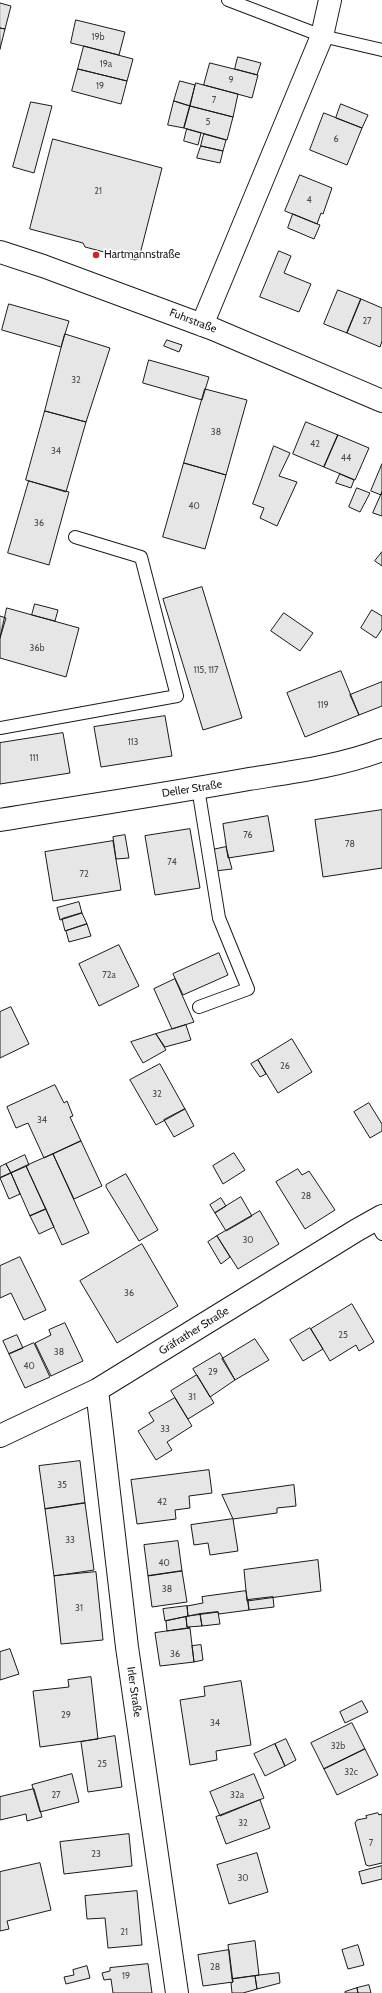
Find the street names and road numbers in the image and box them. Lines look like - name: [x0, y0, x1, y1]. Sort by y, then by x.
- street label: Fuhrstraße: [168, 306, 218, 336]
- street label: Deller Straße: [161, 778, 223, 800]
- street label: Gräfrather Straße: [157, 1304, 231, 1358]
- street label: Irler Straße: [124, 1666, 144, 1718]

